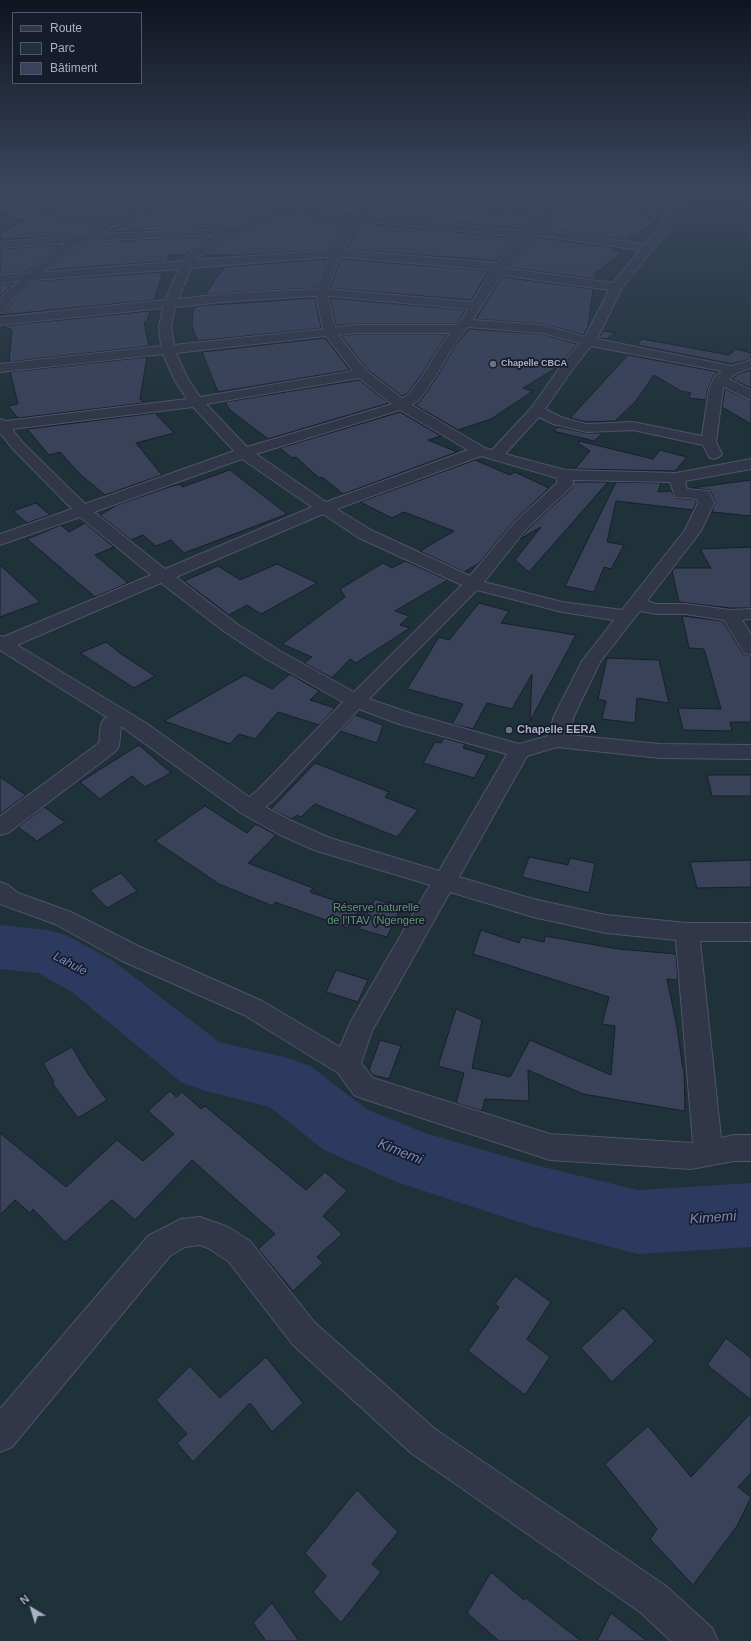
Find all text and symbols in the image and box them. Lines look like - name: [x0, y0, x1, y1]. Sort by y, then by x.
- legend: [12, 12, 142, 84]
- text: Route: [50, 21, 82, 35]
- text: Parc: [50, 41, 75, 55]
- text: Bâtiment: [50, 61, 97, 75]
- marker: Chapelle CBCA: [488, 359, 498, 369]
- place label: Chapelle CBCA: [501, 359, 567, 369]
- place label: Chapelle EERA: [517, 723, 596, 737]
- marker: Chapelle EERA: [504, 725, 514, 735]
- park label: Réserve naturelle de l'ITAV (Ngengere: [327, 901, 425, 927]
- water label: Lahule: [51, 949, 89, 979]
- water label: Kimemi: [375, 1135, 425, 1169]
- water label: Kimemi: [689, 1208, 737, 1228]
- north arrow: [12, 1589, 52, 1629]
- text: N: [18, 1592, 31, 1607]

